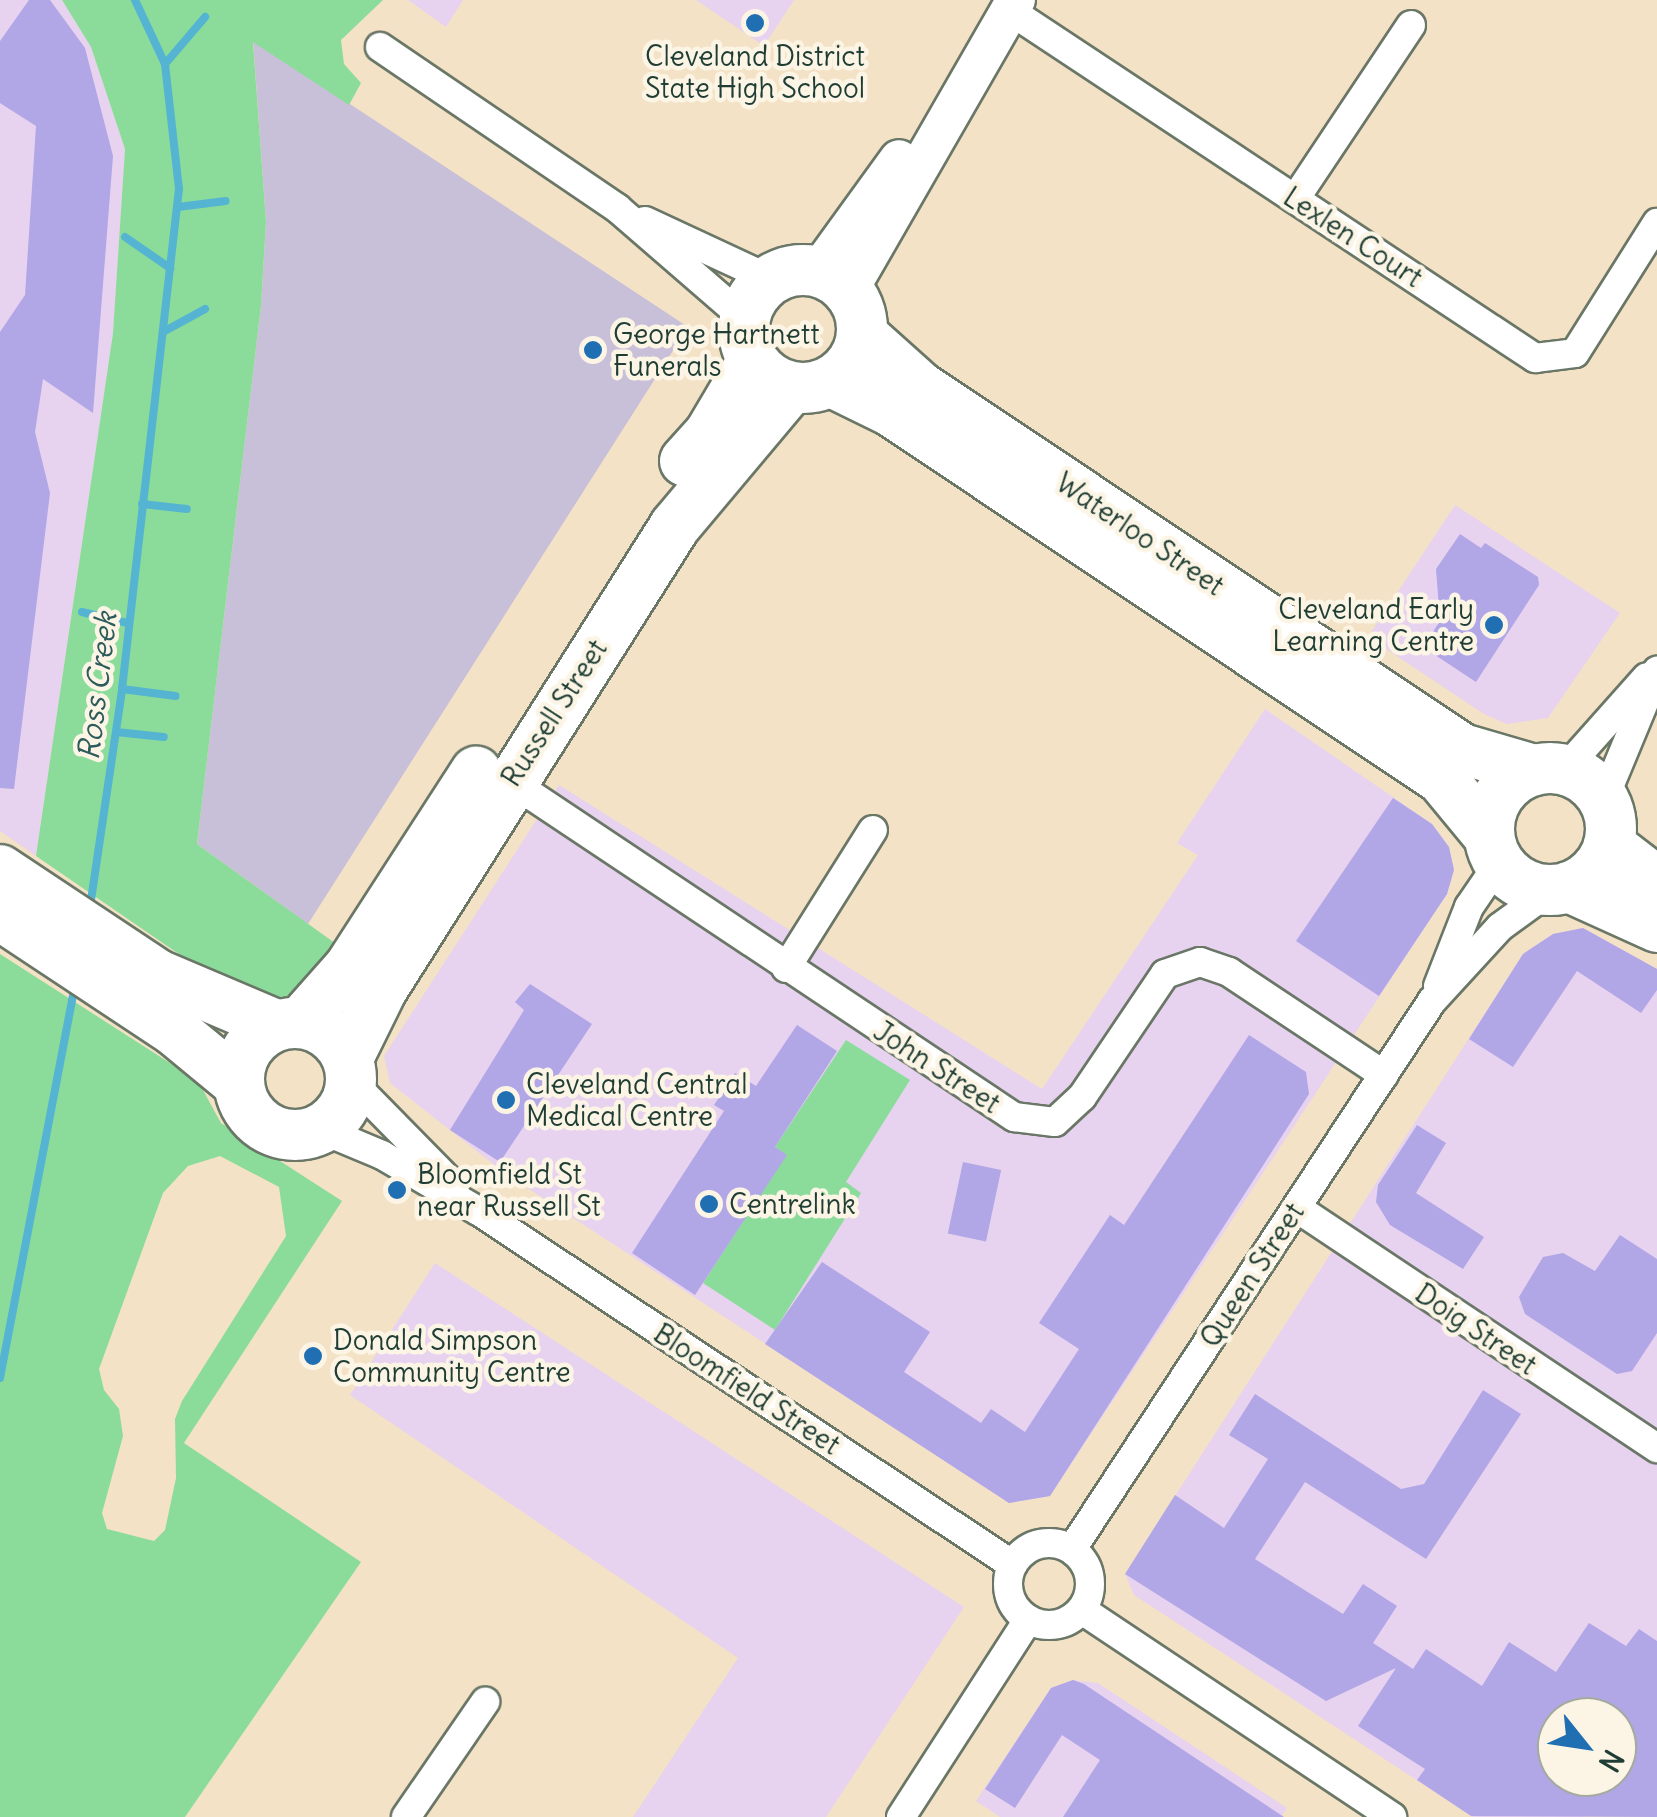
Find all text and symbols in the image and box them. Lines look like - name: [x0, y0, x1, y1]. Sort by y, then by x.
- marker: Cleveland District State High School: [744, 12, 766, 34]
- place label: Cleveland District State High School: [645, 39, 865, 105]
- street label: Lexlen Court: [1277, 180, 1429, 294]
- place label: George Hartnett Funerals: [613, 317, 820, 383]
- marker: George Hartnett Funerals: [582, 339, 604, 361]
- street label: Waterloo Street: [1050, 465, 1230, 603]
- place label: Cleveland Early Learning Centre: [1272, 592, 1474, 658]
- water label: Ross Creek: [70, 610, 124, 762]
- marker: Cleveland Early Learning Centre: [1483, 614, 1505, 636]
- street label: Russell Street: [494, 633, 614, 793]
- street label: John Street: [868, 1014, 1006, 1120]
- place label: Cleveland Central Medical Centre: [526, 1067, 748, 1133]
- marker: Cleveland Central Medical Centre: [495, 1089, 517, 1111]
- place label: Bloomfield St near Russell St: [417, 1157, 601, 1223]
- marker: Bloomfield St near Russell St: [386, 1179, 408, 1201]
- place label: Centrelink: [729, 1187, 856, 1221]
- marker: Centrelink: [698, 1193, 720, 1215]
- street label: Queen Street: [1193, 1197, 1311, 1353]
- street label: Doig Street: [1409, 1276, 1543, 1382]
- street label: Bloomfield Street: [648, 1316, 846, 1462]
- place label: Donald Simpson Community Centre: [333, 1323, 571, 1389]
- marker: Donald Simpson Community Centre: [302, 1345, 324, 1367]
- north arrow: [1537, 1697, 1637, 1797]
- text: N: [1591, 1744, 1632, 1778]

